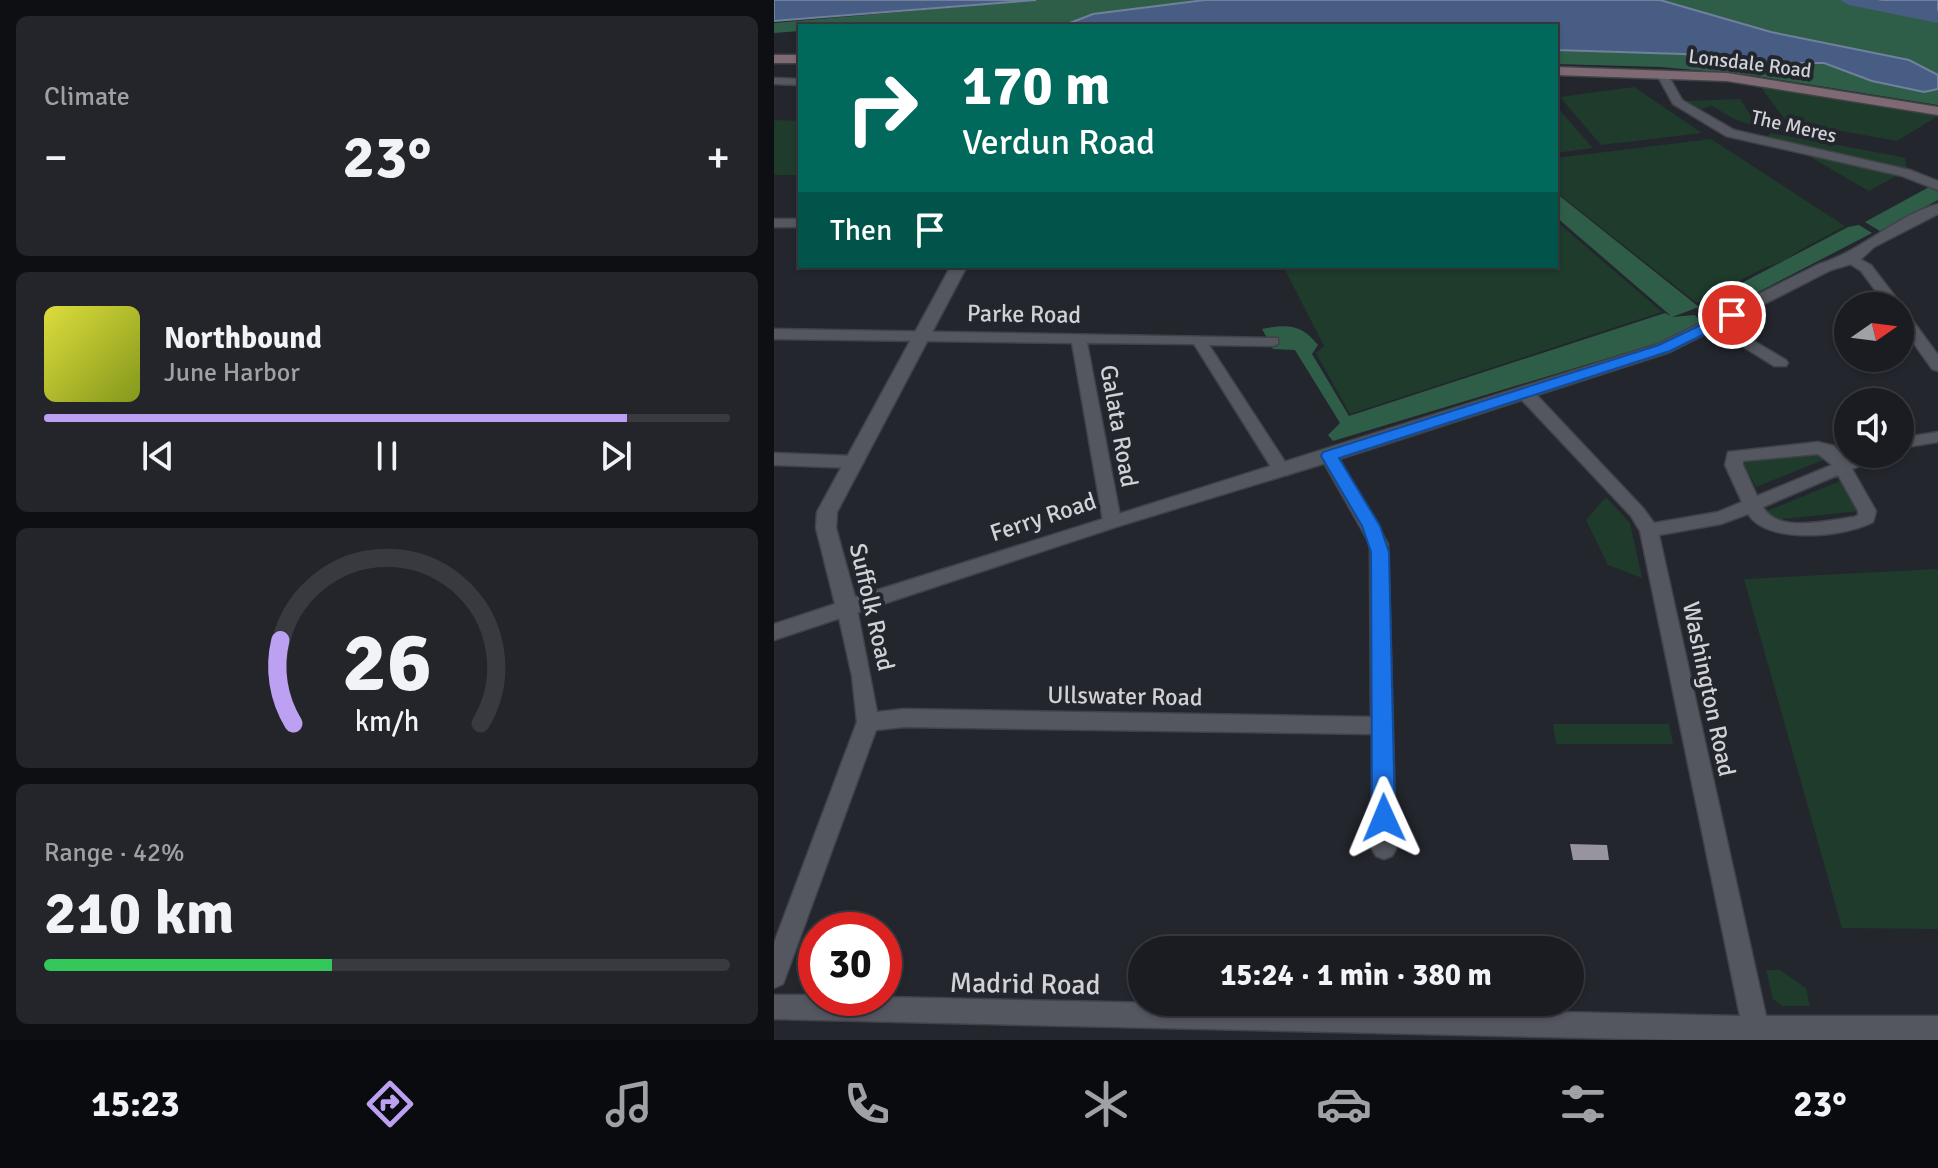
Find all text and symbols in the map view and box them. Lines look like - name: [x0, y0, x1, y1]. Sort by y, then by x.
- street label: Lonsdale Road: [1687, 44, 1813, 83]
- text: 170 m: [962, 51, 1110, 120]
- icon: right: [830, 56, 934, 160]
- text: Climate: [44, 81, 130, 113]
- street label: The Meres: [1749, 105, 1839, 149]
- text: Verdun Road: [962, 120, 1155, 165]
- text: 23°: [343, 121, 431, 195]
- text: −: [44, 131, 68, 185]
- text: +: [706, 131, 730, 185]
- icon: arrive: [908, 208, 952, 252]
- text: Then: [830, 212, 892, 249]
- pin: [1698, 281, 1766, 349]
- north arrow: [1834, 292, 1914, 372]
- map controls: [1834, 292, 1914, 468]
- icon: arrive: [1710, 293, 1754, 337]
- street label: Parke Road: [967, 298, 1081, 330]
- text: Northbound: [164, 320, 322, 357]
- text: June Harbor: [164, 357, 300, 389]
- street label: Galata Road: [1093, 362, 1145, 490]
- button: sound: [1834, 388, 1914, 468]
- icon: previous: [136, 434, 180, 478]
- icon: pause: [365, 434, 409, 478]
- icon: next: [594, 434, 638, 478]
- street label: Ferry Road: [986, 486, 1100, 548]
- street label: Suffolk Road: [843, 540, 901, 674]
- street label: Washington Road: [1676, 599, 1742, 779]
- text: 26: [342, 612, 432, 714]
- street label: Ullswater Road: [1047, 680, 1203, 712]
- text: km/h: [355, 704, 419, 739]
- position arrow: [1342, 776, 1426, 860]
- text: Range · 42%: [44, 837, 185, 869]
- text: 210 km: [44, 877, 234, 951]
- speed limit sign: 30: [798, 912, 902, 1016]
- text: 15:24 · 1 min · 380 m: [1220, 957, 1492, 994]
- street label: Madrid Road: [949, 966, 1101, 1002]
- icon: directions: [362, 1076, 418, 1132]
- icon: music: [601, 1076, 657, 1132]
- icon: phone: [839, 1076, 895, 1132]
- icon: climate: [1078, 1076, 1134, 1132]
- icon: car: [1316, 1076, 1372, 1132]
- icon: filters: [1555, 1076, 1611, 1132]
- text: 15:23: [91, 1082, 180, 1127]
- text: 23°: [1793, 1082, 1847, 1127]

